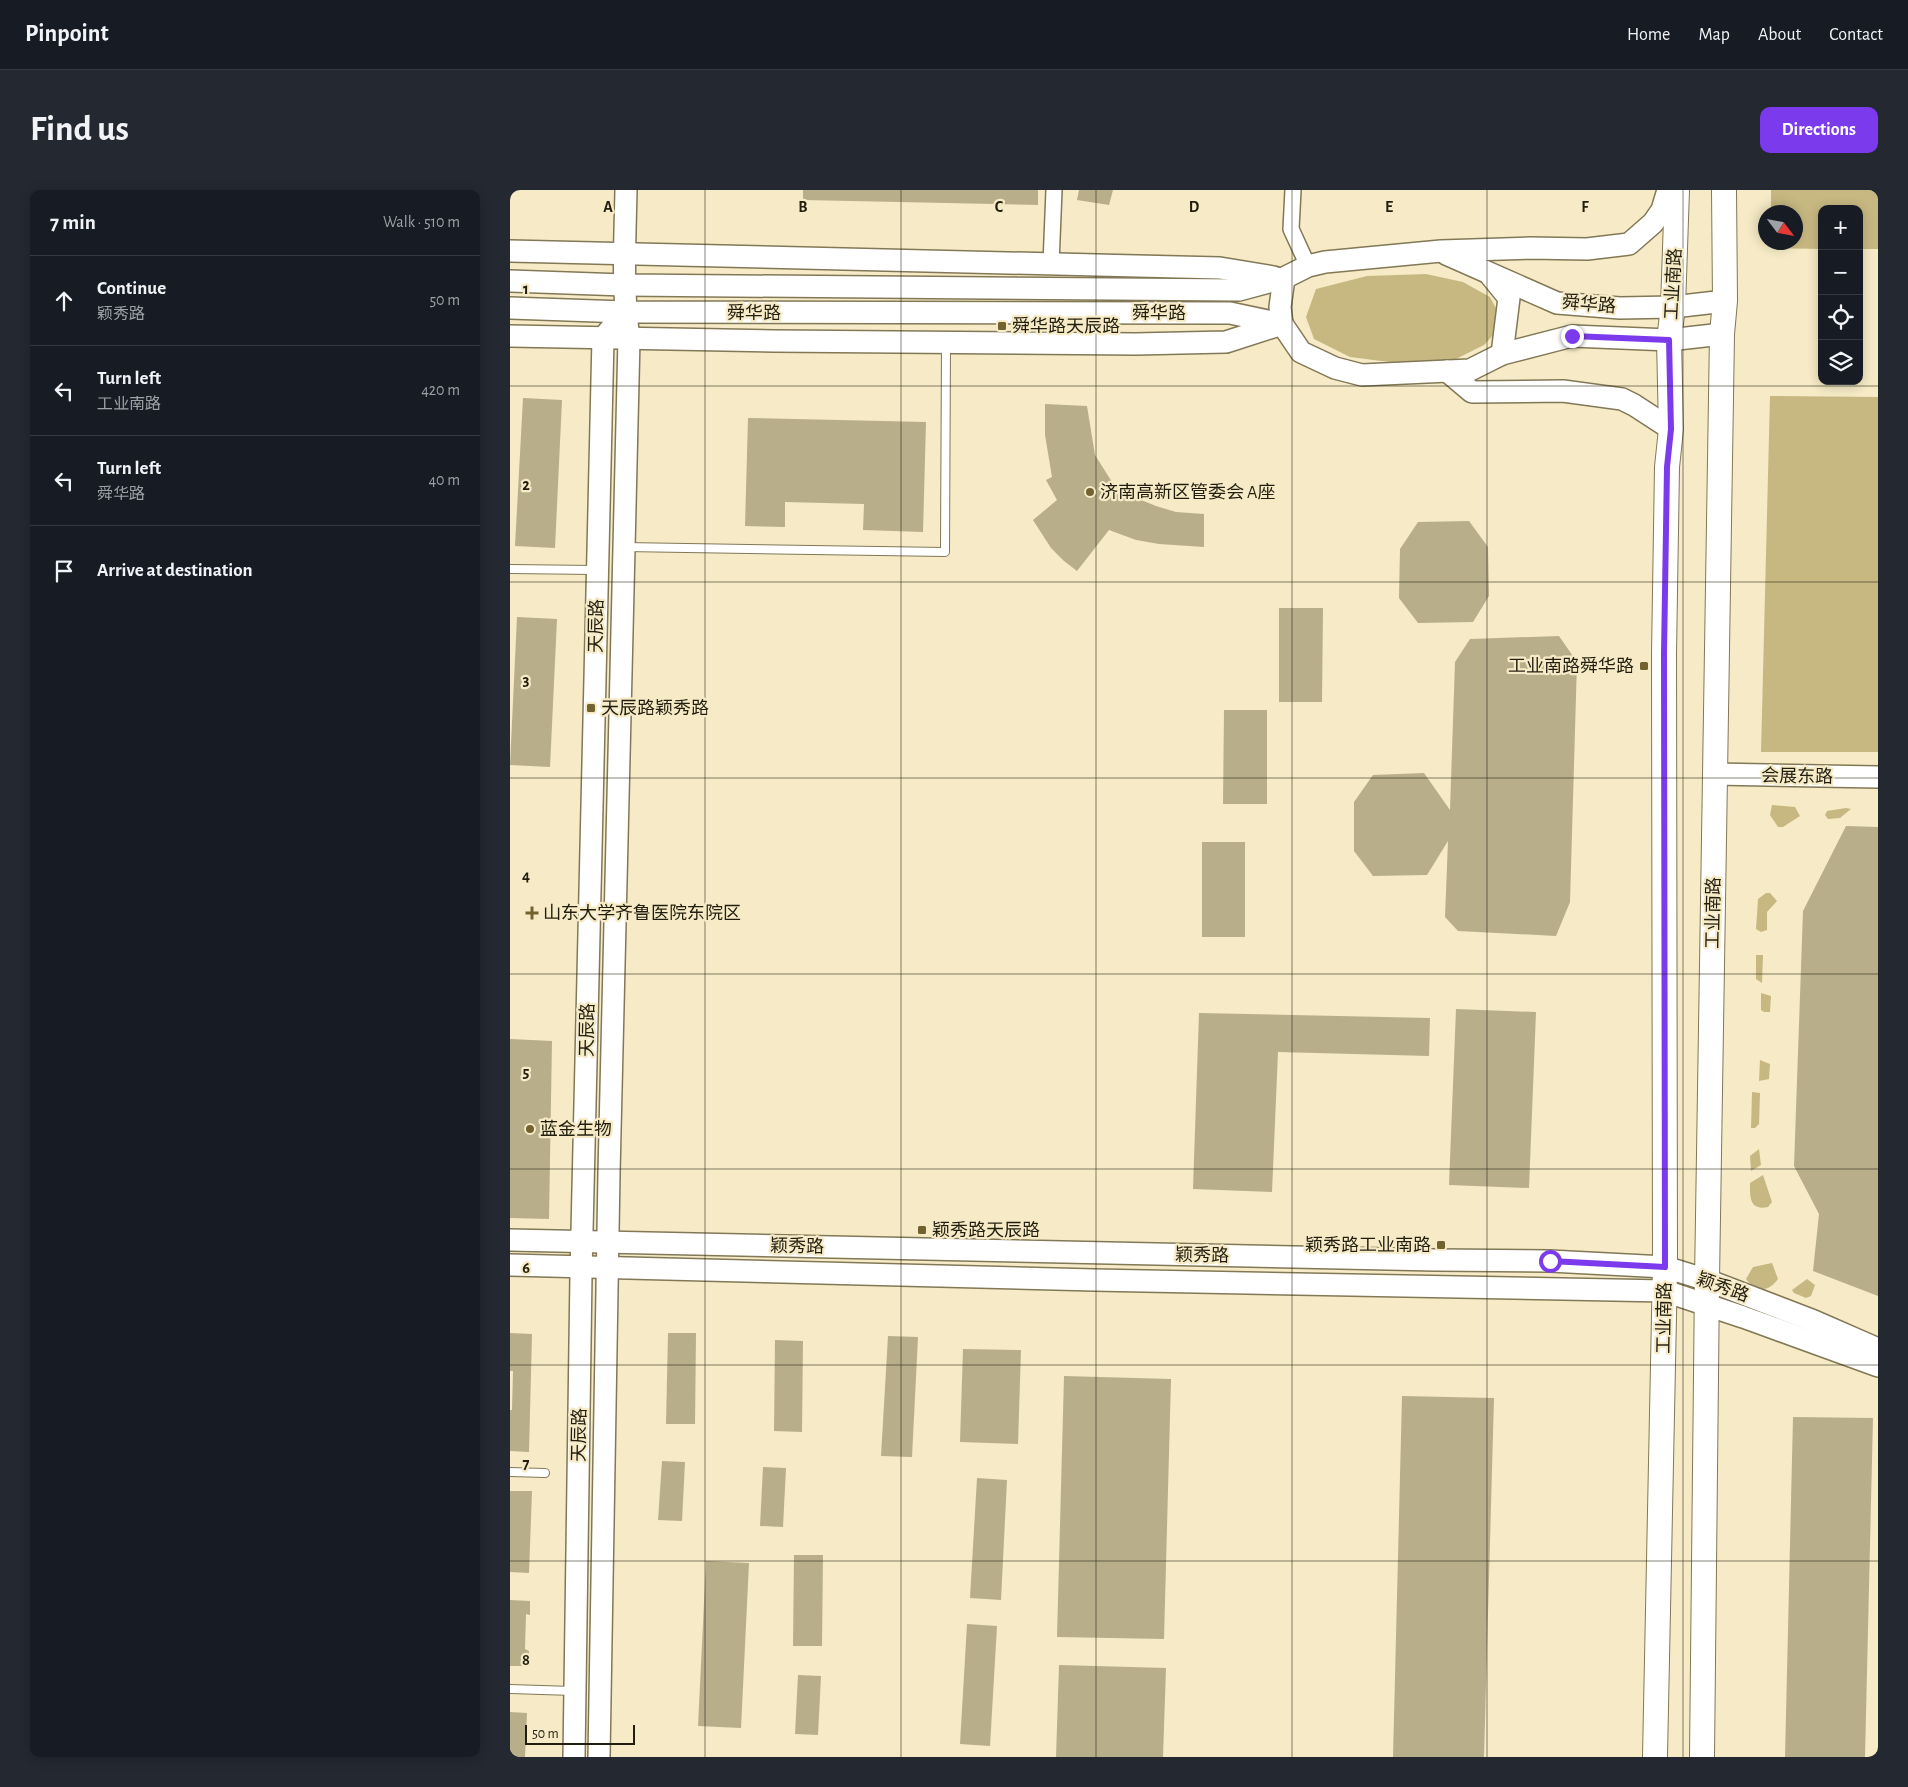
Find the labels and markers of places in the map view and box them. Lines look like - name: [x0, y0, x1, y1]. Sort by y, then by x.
- place label: 舜华路天辰路: [1012, 316, 1120, 336]
- marker: 舜华路天辰路: [996, 320, 1008, 332]
- place label: 济南高新区管委会 A座: [1100, 482, 1275, 502]
- marker: 济南高新区管委会 A座: [1084, 486, 1096, 498]
- place label: 工业南路舜华路: [1508, 656, 1634, 676]
- marker: 工业南路舜华路: [1638, 660, 1650, 672]
- place label: 天辰路颖秀路: [601, 698, 709, 718]
- marker: 天辰路颖秀路: [585, 702, 597, 714]
- place label: 山东大学齐鲁医院东院区: [543, 903, 741, 923]
- marker: 山东大学齐鲁医院东院区: [525, 906, 539, 920]
- place label: 蓝金生物: [540, 1119, 612, 1139]
- marker: 蓝金生物: [524, 1123, 536, 1135]
- place label: 颖秀路天辰路: [932, 1220, 1040, 1240]
- marker: 颖秀路天辰路: [916, 1224, 928, 1236]
- place label: 颖秀路工业南路: [1305, 1235, 1431, 1255]
- marker: 颖秀路工业南路: [1435, 1239, 1447, 1251]

